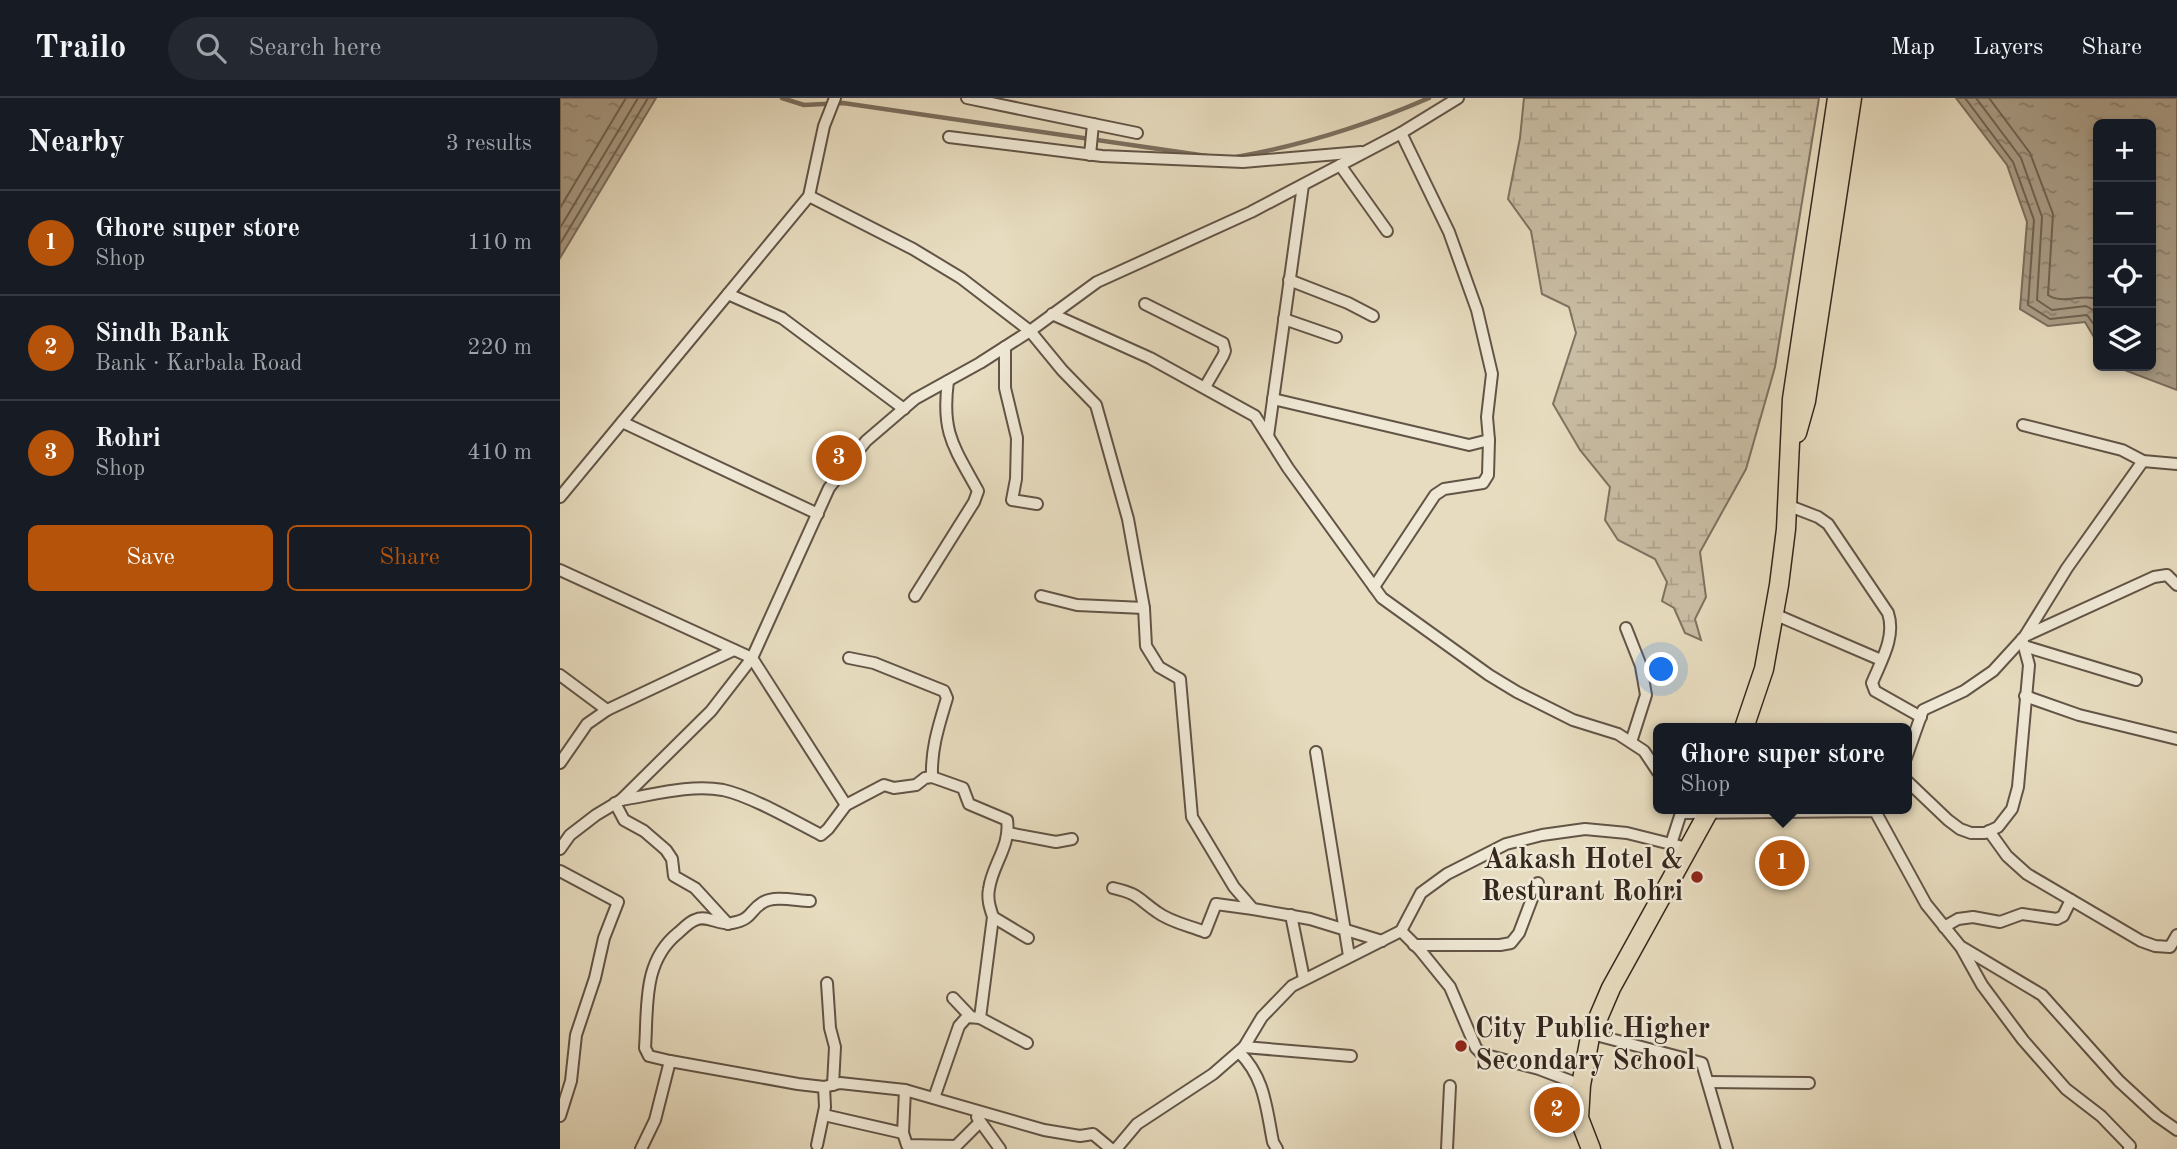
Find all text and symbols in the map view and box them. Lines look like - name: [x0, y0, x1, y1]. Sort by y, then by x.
- search box: [168, 17, 658, 80]
- icon: search: [192, 29, 230, 67]
- text: Trailo: [35, 32, 126, 65]
- text: Search here: [248, 35, 381, 61]
- text: Map: [1891, 36, 1935, 60]
- text: Layers: [1973, 36, 2043, 60]
- text: Share: [2081, 36, 2142, 60]
- map controls: [2093, 119, 2156, 371]
- button: +: [2093, 119, 2156, 182]
- text: Nearby: [28, 128, 125, 158]
- text: 3 results: [446, 132, 532, 155]
- button: −: [2093, 182, 2156, 245]
- text: Ghore super store: [95, 216, 300, 242]
- text: 1: [44, 231, 58, 254]
- text: 110 m: [467, 231, 532, 254]
- button: locate: [2093, 245, 2156, 308]
- text: Shop: [95, 247, 145, 270]
- button: layers: [2093, 308, 2156, 371]
- text: Sindh Bank: [95, 321, 230, 347]
- text: 2: [44, 336, 58, 359]
- text: 220 m: [467, 336, 532, 359]
- text: Bank · Karbala Road: [95, 352, 303, 375]
- text: Rohri: [95, 426, 161, 452]
- pin: 3: [816, 432, 862, 484]
- text: 3: [44, 441, 58, 464]
- text: 410 m: [467, 441, 532, 464]
- text: Shop: [95, 457, 145, 480]
- button: Save: [28, 525, 273, 591]
- button: Share: [287, 525, 532, 591]
- your location: [1644, 652, 1678, 686]
- popup: [1653, 723, 1912, 814]
- text: Ghore super store: [1680, 742, 1885, 768]
- text: Shop: [1680, 773, 1730, 796]
- pin: 1: [1759, 837, 1805, 889]
- place label: Aakash Hotel & Resturant Rohri: [1481, 847, 1683, 907]
- marker: Aakash Hotel & Resturant Rohri: [1689, 869, 1705, 885]
- place label: City Public Higher Secondary School: [1475, 1016, 1710, 1076]
- marker: City Public Higher Secondary School: [1453, 1038, 1469, 1054]
- pin: 2: [1534, 1084, 1580, 1136]

